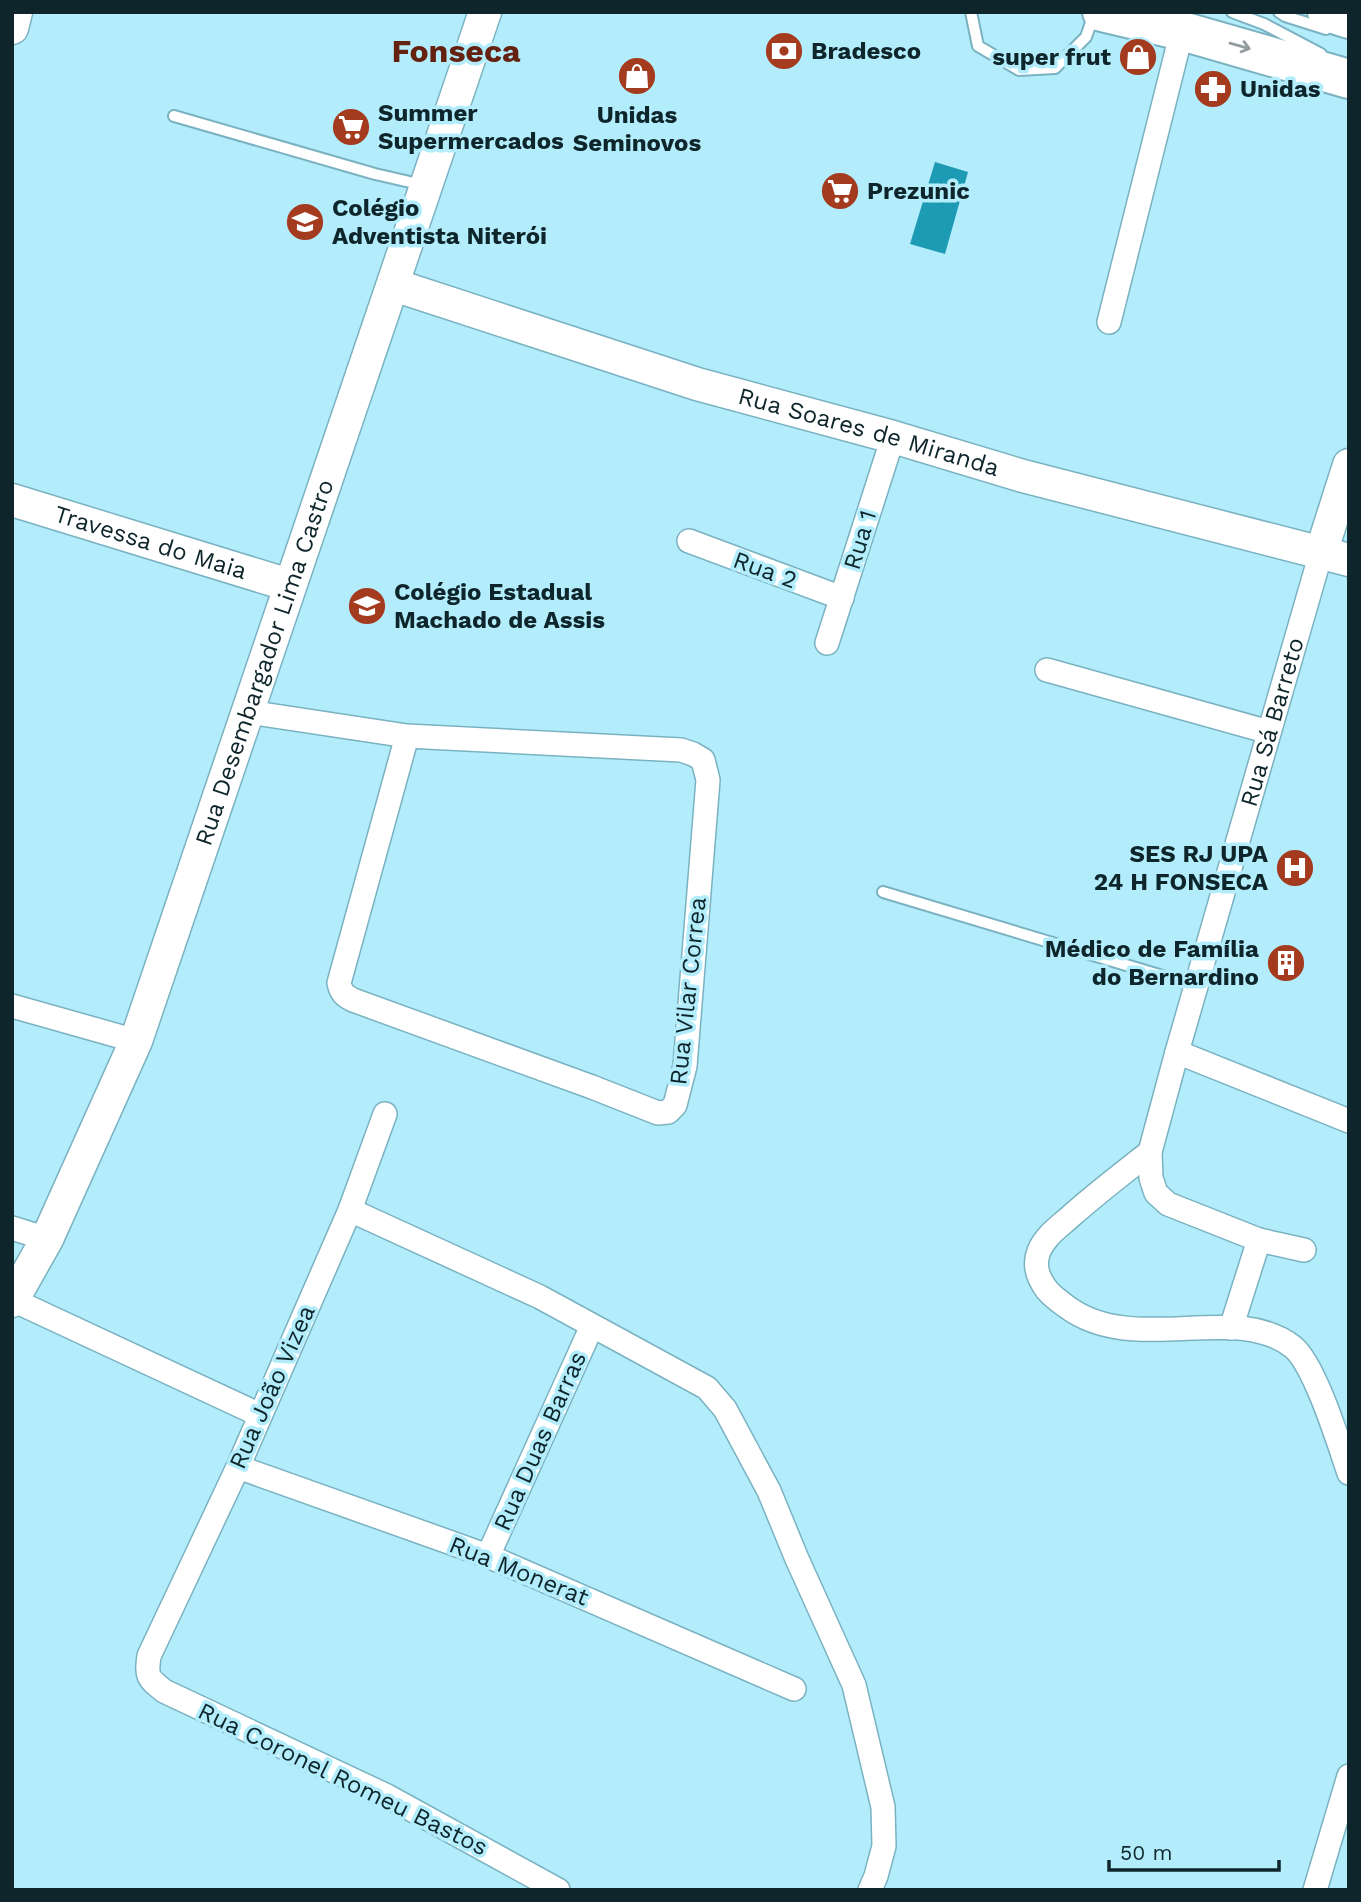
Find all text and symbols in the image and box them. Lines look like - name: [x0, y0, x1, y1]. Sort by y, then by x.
- bank icon: Bradesco: [763, 30, 805, 72]
- district label: Fonseca: [391, 32, 521, 70]
- shop icon: super frut: [1117, 36, 1159, 78]
- place label: Bradesco: [811, 37, 921, 65]
- one-way arrow: [1229, 41, 1251, 54]
- place label: super frut: [992, 43, 1112, 71]
- shop icon: Unidas Seminovos: [616, 55, 658, 97]
- pharmacy icon: Unidas: [1192, 68, 1234, 110]
- place label: Unidas: [1240, 75, 1321, 103]
- place label: Summer Supermercados: [378, 99, 564, 155]
- place label: Unidas Seminovos: [573, 101, 701, 157]
- supermarket icon: Summer Supermercados: [330, 106, 372, 148]
- supermarket icon: Prezunic: [819, 170, 861, 212]
- place label: Prezunic: [867, 177, 970, 205]
- place label: Colégio Adventista Niterói: [332, 194, 547, 250]
- school or university icon: Colégio Adventista Niterói: [284, 201, 326, 243]
- street label: Rua Soares de Miranda: [735, 382, 1002, 482]
- street label: Rua Desembargador Lima Castro: [189, 476, 339, 849]
- street label: Travessa do Maia: [51, 500, 250, 585]
- street label: Rua 1: [838, 507, 882, 573]
- street label: Rua 2: [729, 546, 801, 594]
- place label: Colégio Estadual Machado de Assis: [394, 578, 605, 634]
- school or university icon: Colégio Estadual Machado de Assis: [346, 585, 388, 627]
- street label: Rua Sá Barreto: [1235, 634, 1310, 810]
- place label: SES RJ UPA 24 H FONSECA: [1094, 840, 1269, 896]
- hospital icon: SES RJ UPA 24 H FONSECA: [1274, 847, 1316, 889]
- street label: Rua Vilar Correa: [664, 896, 712, 1086]
- place label: Médico de Família do Bernardino: [1045, 935, 1259, 991]
- building icon: Médico de Família do Bernardino: [1265, 942, 1307, 984]
- street label: Rua João Vizea: [223, 1301, 321, 1473]
- street label: Rua Duas Barras: [488, 1347, 592, 1535]
- street label: Rua Monerat: [445, 1530, 593, 1612]
- street label: Rua Coronel Romeu Bastos: [194, 1697, 492, 1861]
- scale bar: [1109, 1828, 1279, 1872]
- text: 50 m: [1120, 1840, 1172, 1865]

